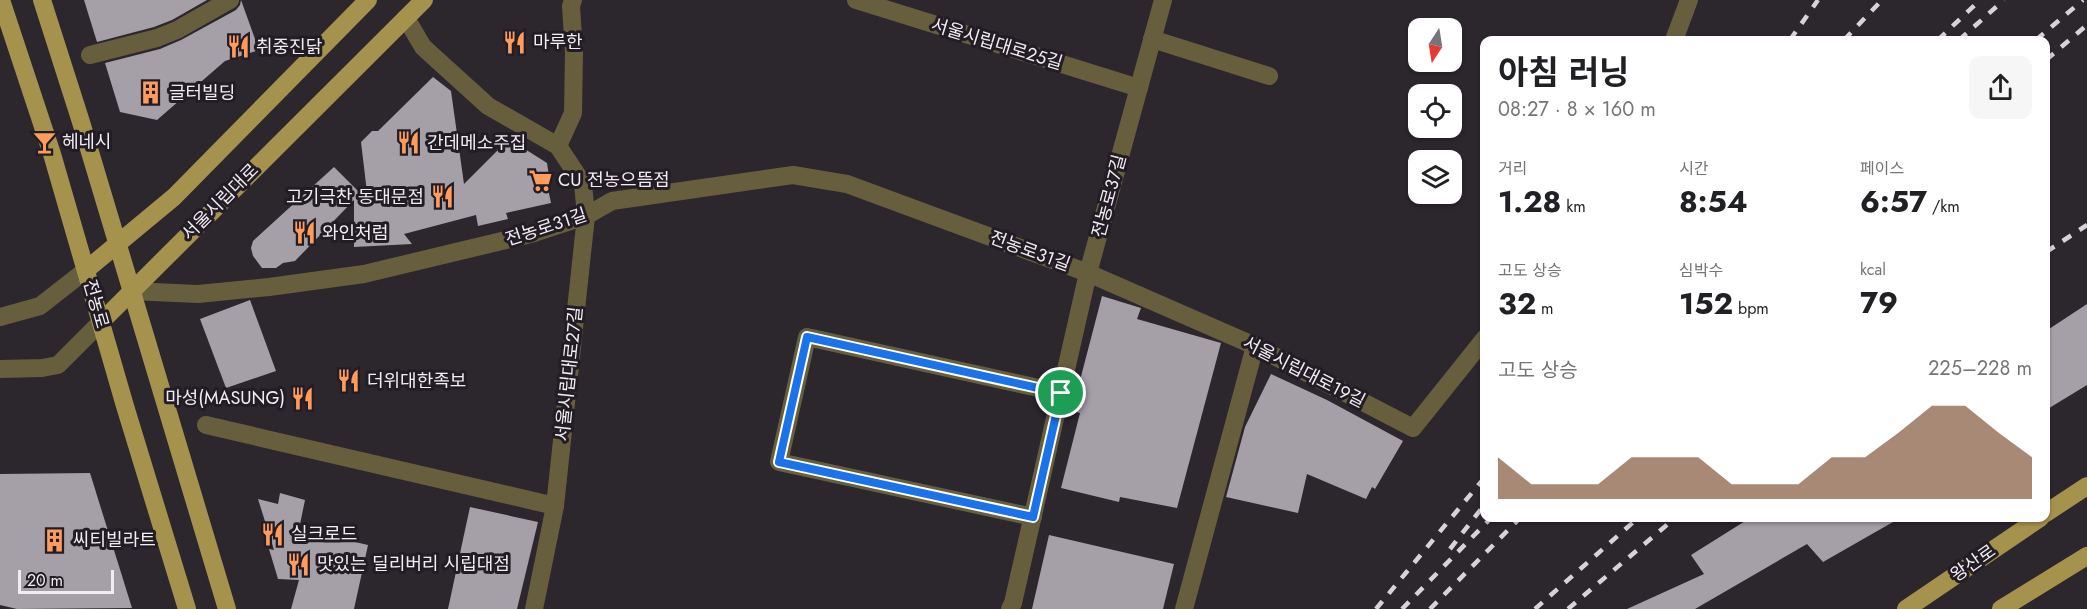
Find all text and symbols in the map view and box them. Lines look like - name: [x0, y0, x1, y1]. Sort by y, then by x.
- street label: 서울시립대로25길: [928, 12, 1066, 76]
- north arrow: [1408, 18, 1462, 72]
- map controls: [1408, 18, 1462, 204]
- restaurant icon: 마루한: [502, 29, 528, 55]
- place label: 마루한: [533, 29, 583, 55]
- restaurant icon: 취중진닭: [225, 34, 251, 60]
- place label: 취중진닭: [256, 34, 322, 60]
- text: 아침 러닝: [1498, 49, 1629, 96]
- button: share: [1969, 56, 2032, 119]
- building icon: 글터빌딩: [138, 80, 164, 106]
- place label: 글터빌딩: [169, 80, 235, 106]
- button: locate: [1408, 84, 1462, 138]
- text: 08:27 · 8 × 160 m: [1498, 95, 1656, 124]
- bar icon: 헤네시: [31, 129, 57, 155]
- place label: 헤네시: [62, 129, 112, 155]
- restaurant icon: 간데메소주집: [396, 130, 422, 156]
- place label: 간데메소주집: [427, 130, 526, 156]
- button: layers: [1408, 150, 1462, 204]
- street label: 전농로37길: [1085, 151, 1133, 241]
- text: 거리: [1498, 157, 1527, 180]
- text: 시간: [1679, 157, 1708, 180]
- text: 페이스: [1860, 157, 1904, 180]
- street label: 서울시립대로: [176, 158, 264, 246]
- supermarket icon: CU 전농으뜸점: [527, 167, 553, 193]
- place label: CU 전농으뜸점: [558, 167, 670, 193]
- text: 1.28: [1498, 180, 1561, 223]
- text: 8:54: [1679, 180, 1748, 223]
- text: 6:57: [1860, 180, 1927, 223]
- place label: 고기극찬 동대문점: [286, 184, 424, 210]
- restaurant icon: 고기극찬 동대문점: [429, 184, 455, 210]
- text: km: [1561, 195, 1586, 218]
- text: /km: [1927, 195, 1960, 218]
- street label: 전농로31길: [502, 202, 590, 252]
- restaurant icon: 와인처럼: [291, 220, 317, 246]
- place label: 와인처럼: [322, 220, 388, 246]
- street label: 전농로31길: [986, 224, 1074, 278]
- text: kcal: [1860, 258, 1886, 281]
- text: 고도 상승: [1498, 259, 1562, 282]
- text: 심박수: [1679, 259, 1723, 282]
- street label: 전농로: [77, 277, 115, 331]
- text: 79: [1860, 281, 1898, 324]
- text: 32: [1498, 282, 1536, 325]
- text: 152: [1679, 282, 1733, 325]
- text: m: [1536, 297, 1554, 320]
- text: bpm: [1733, 297, 1769, 320]
- street label: 서울시립대로27길: [549, 305, 589, 443]
- street label: 서울시립대로19길: [1238, 330, 1370, 414]
- text: 225–228 m: [1928, 354, 2032, 383]
- text: 고도 상승: [1498, 356, 1578, 385]
- pin: [1035, 367, 1086, 418]
- restaurant icon: 더위대한족보: [336, 368, 362, 394]
- place label: 더위대한족보: [367, 368, 466, 394]
- icon: arrive: [1044, 376, 1077, 409]
- place label: 마성(MASUNG): [165, 385, 285, 411]
- restaurant icon: 마성(MASUNG): [290, 385, 316, 411]
- restaurant icon: 실크로드: [260, 521, 286, 547]
- place label: 실크로드: [291, 521, 357, 547]
- building icon: 씨티빌라트: [42, 527, 68, 553]
- place label: 씨티빌라트: [73, 527, 156, 553]
- street label: 왕산로: [1945, 538, 2001, 588]
- restaurant icon: 맛있는 딜리버리 시립대점: [286, 551, 312, 577]
- place label: 맛있는 딜리버리 시립대점: [317, 551, 510, 577]
- scale bar: [18, 567, 114, 594]
- text: 20 m: [27, 569, 63, 592]

